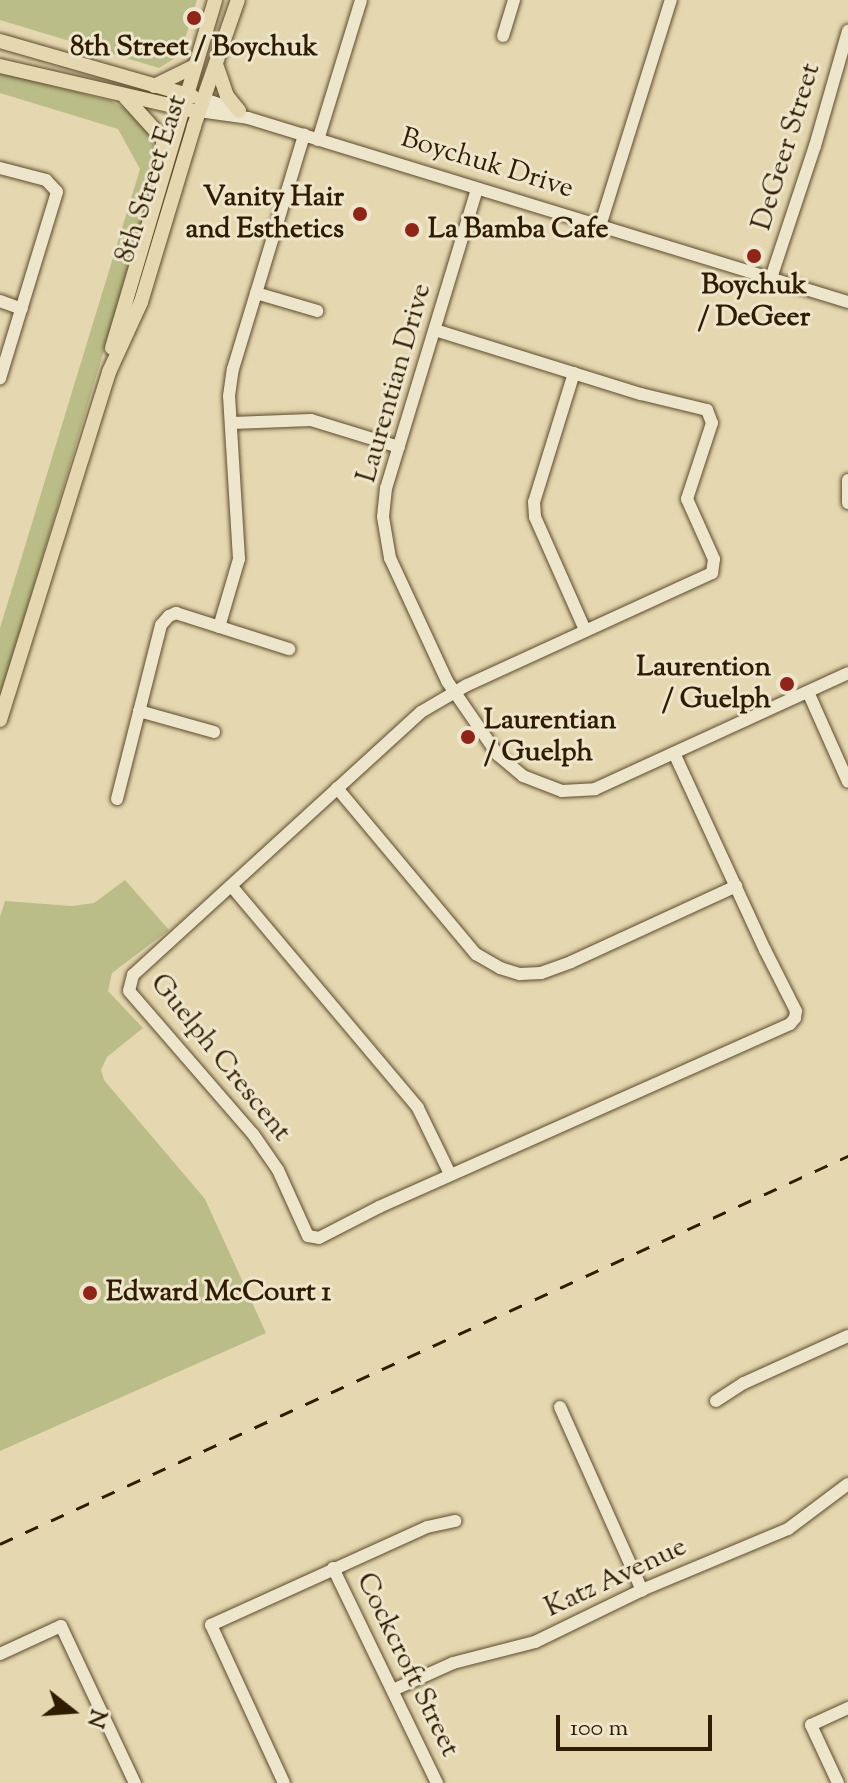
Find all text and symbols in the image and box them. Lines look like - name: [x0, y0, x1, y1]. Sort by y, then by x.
- marker: 8th Street / Boychuk: [185, 9, 203, 27]
- place label: 8th Street / Boychuk: [70, 31, 318, 65]
- street label: DeGeer Street: [746, 59, 828, 235]
- street label: 8th Street East: [109, 91, 195, 267]
- street label: Boychuk Drive: [397, 122, 577, 206]
- place label: Vanity Hair and Esthetics: [185, 181, 344, 247]
- marker: Vanity Hair and Esthetics: [351, 205, 369, 223]
- place label: La Bamba Cafe: [428, 213, 609, 247]
- marker: La Bamba Cafe: [403, 221, 421, 239]
- marker: Boychuk / DeGeer: [745, 247, 763, 265]
- place label: Boychuk / DeGeer: [698, 269, 810, 335]
- street label: Laurentian Drive: [351, 280, 439, 486]
- place label: Laurention / Guelph: [636, 651, 771, 717]
- marker: Laurention / Guelph: [778, 675, 796, 693]
- place label: Laurentian / Guelph: [484, 704, 616, 770]
- marker: Laurentian / Guelph: [459, 728, 477, 746]
- street label: Guelph Crescent: [142, 968, 298, 1148]
- place label: Edward McCourt 1: [106, 1276, 331, 1310]
- marker: Edward McCourt 1: [81, 1284, 99, 1302]
- street label: Katz Avenue: [540, 1531, 692, 1625]
- street label: Cockcroft Street: [348, 1568, 466, 1762]
- north arrow: [32, 1671, 112, 1751]
- scale bar: [560, 1699, 716, 1749]
- text: N: [77, 1705, 113, 1731]
- text: 100 m: [570, 1712, 628, 1746]

